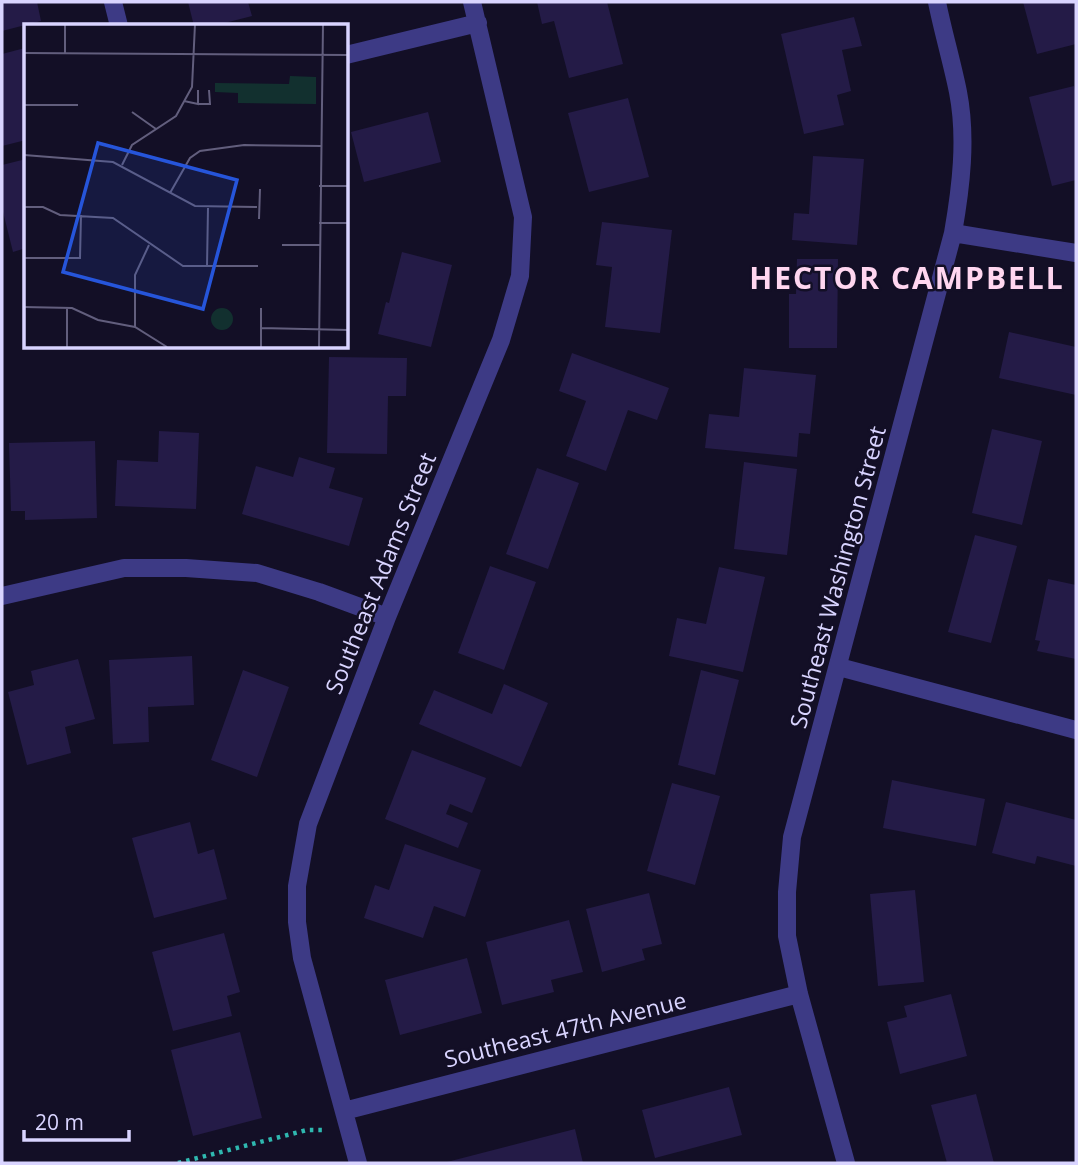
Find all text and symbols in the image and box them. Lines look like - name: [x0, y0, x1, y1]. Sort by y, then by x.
- inset map: [24, 24, 348, 348]
- district label: HECTOR CAMPBELL: [749, 257, 1065, 298]
- street label: Southeast Washington Street: [781, 422, 893, 732]
- street label: Southeast Adams Street: [317, 448, 443, 698]
- street label: Southeast 47th Avenue: [441, 983, 689, 1075]
- scale bar: [24, 1098, 130, 1142]
- text: 20 m: [35, 1108, 84, 1136]

